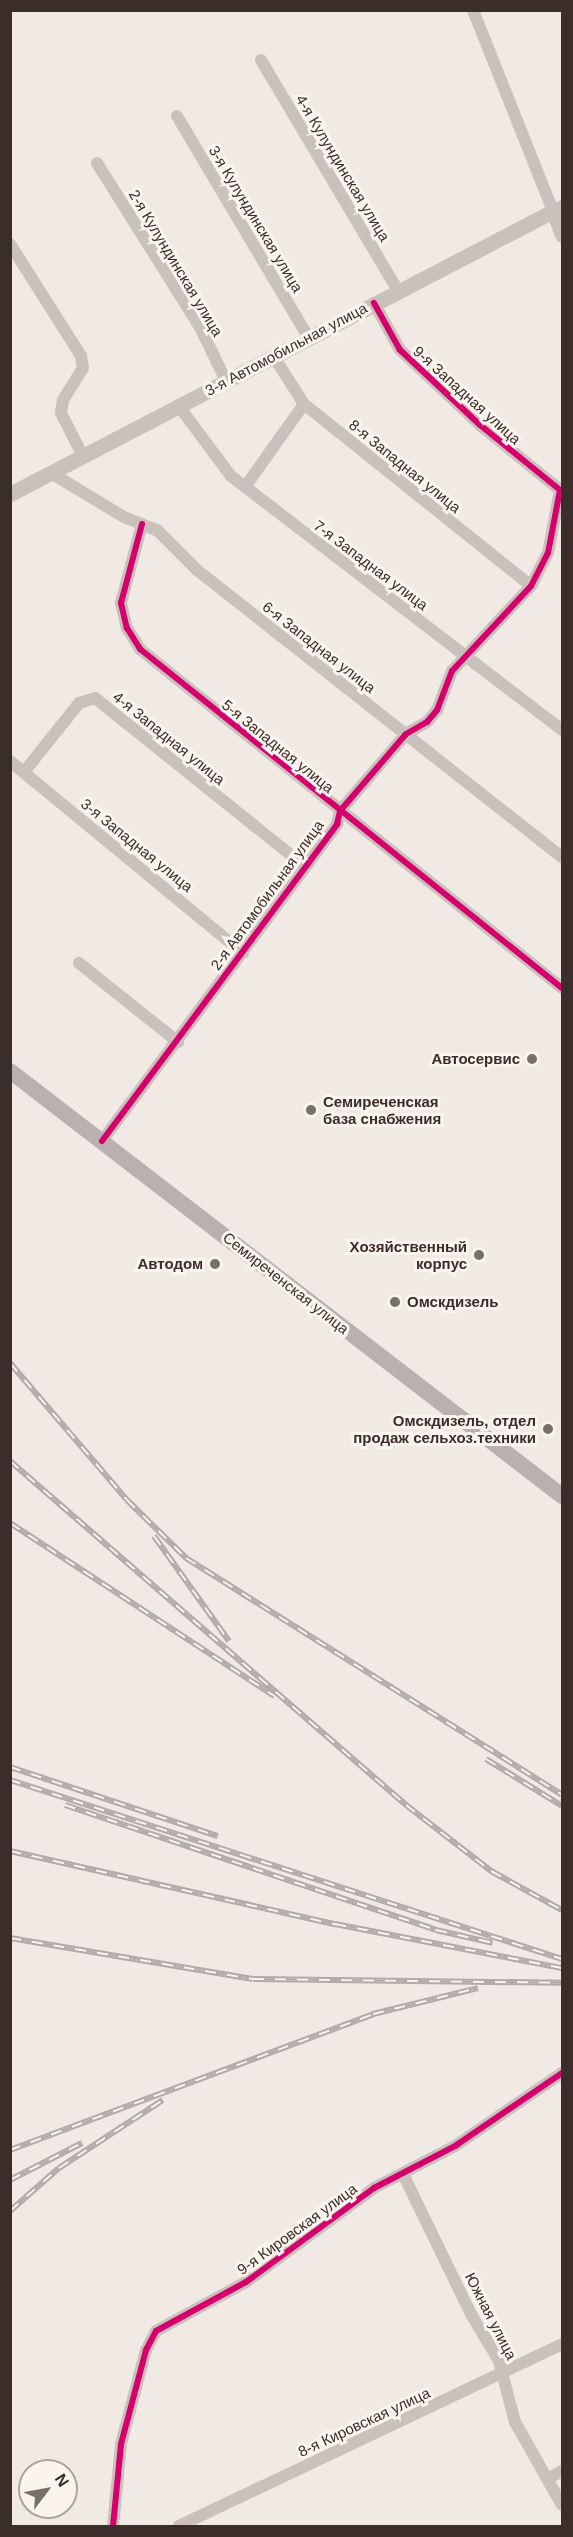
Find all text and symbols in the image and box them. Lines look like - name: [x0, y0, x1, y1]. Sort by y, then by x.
- street label: 4-я Кулундинская улица: [292, 91, 394, 245]
- street label: 3-я Кулундинская улица: [205, 142, 307, 296]
- street label: 2-я Кулундинская улица: [125, 186, 227, 340]
- street label: 3-я Автомобильная улица: [202, 299, 370, 399]
- street label: 9-я Западная улица: [410, 342, 524, 448]
- street label: 8-я Западная улица: [346, 415, 464, 517]
- street label: 7-я Западная улица: [310, 516, 432, 614]
- street label: 6-я Западная улица: [259, 597, 379, 697]
- street label: 4-я Западная улица: [110, 687, 228, 789]
- street label: 5-я Западная улица: [219, 695, 337, 797]
- street label: 3-я Западная улица: [78, 794, 196, 896]
- street label: 2-я Автомобильная улица: [207, 817, 327, 973]
- place label: Автосервис: [431, 1050, 520, 1068]
- marker: Автосервис: [525, 1052, 539, 1066]
- place label: Семиреченская база снабжения: [323, 1092, 441, 1127]
- marker: Семиреченская база снабжения: [304, 1103, 318, 1117]
- street label: Семиреченская улица: [219, 1228, 353, 1338]
- place label: Хозяйственный корпус: [350, 1237, 467, 1272]
- marker: Хозяйственный корпус: [472, 1248, 486, 1262]
- place label: Автодом: [137, 1255, 203, 1273]
- marker: Автодом: [208, 1257, 222, 1271]
- place label: Омскдизель: [407, 1293, 499, 1311]
- marker: Омскдизель: [388, 1295, 402, 1309]
- place label: Омскдизель, отдел продаж сельхоз.техники: [353, 1411, 536, 1446]
- marker: Омскдизель, отдел продаж сельхоз.техники: [541, 1422, 555, 1436]
- street label: 9-я Кировская улица: [234, 2180, 360, 2278]
- street label: Южная улица: [461, 2269, 521, 2363]
- street label: 8-я Кировская улица: [295, 2384, 433, 2460]
- north arrow: [18, 2459, 78, 2519]
- text: N: [52, 2471, 72, 2490]

